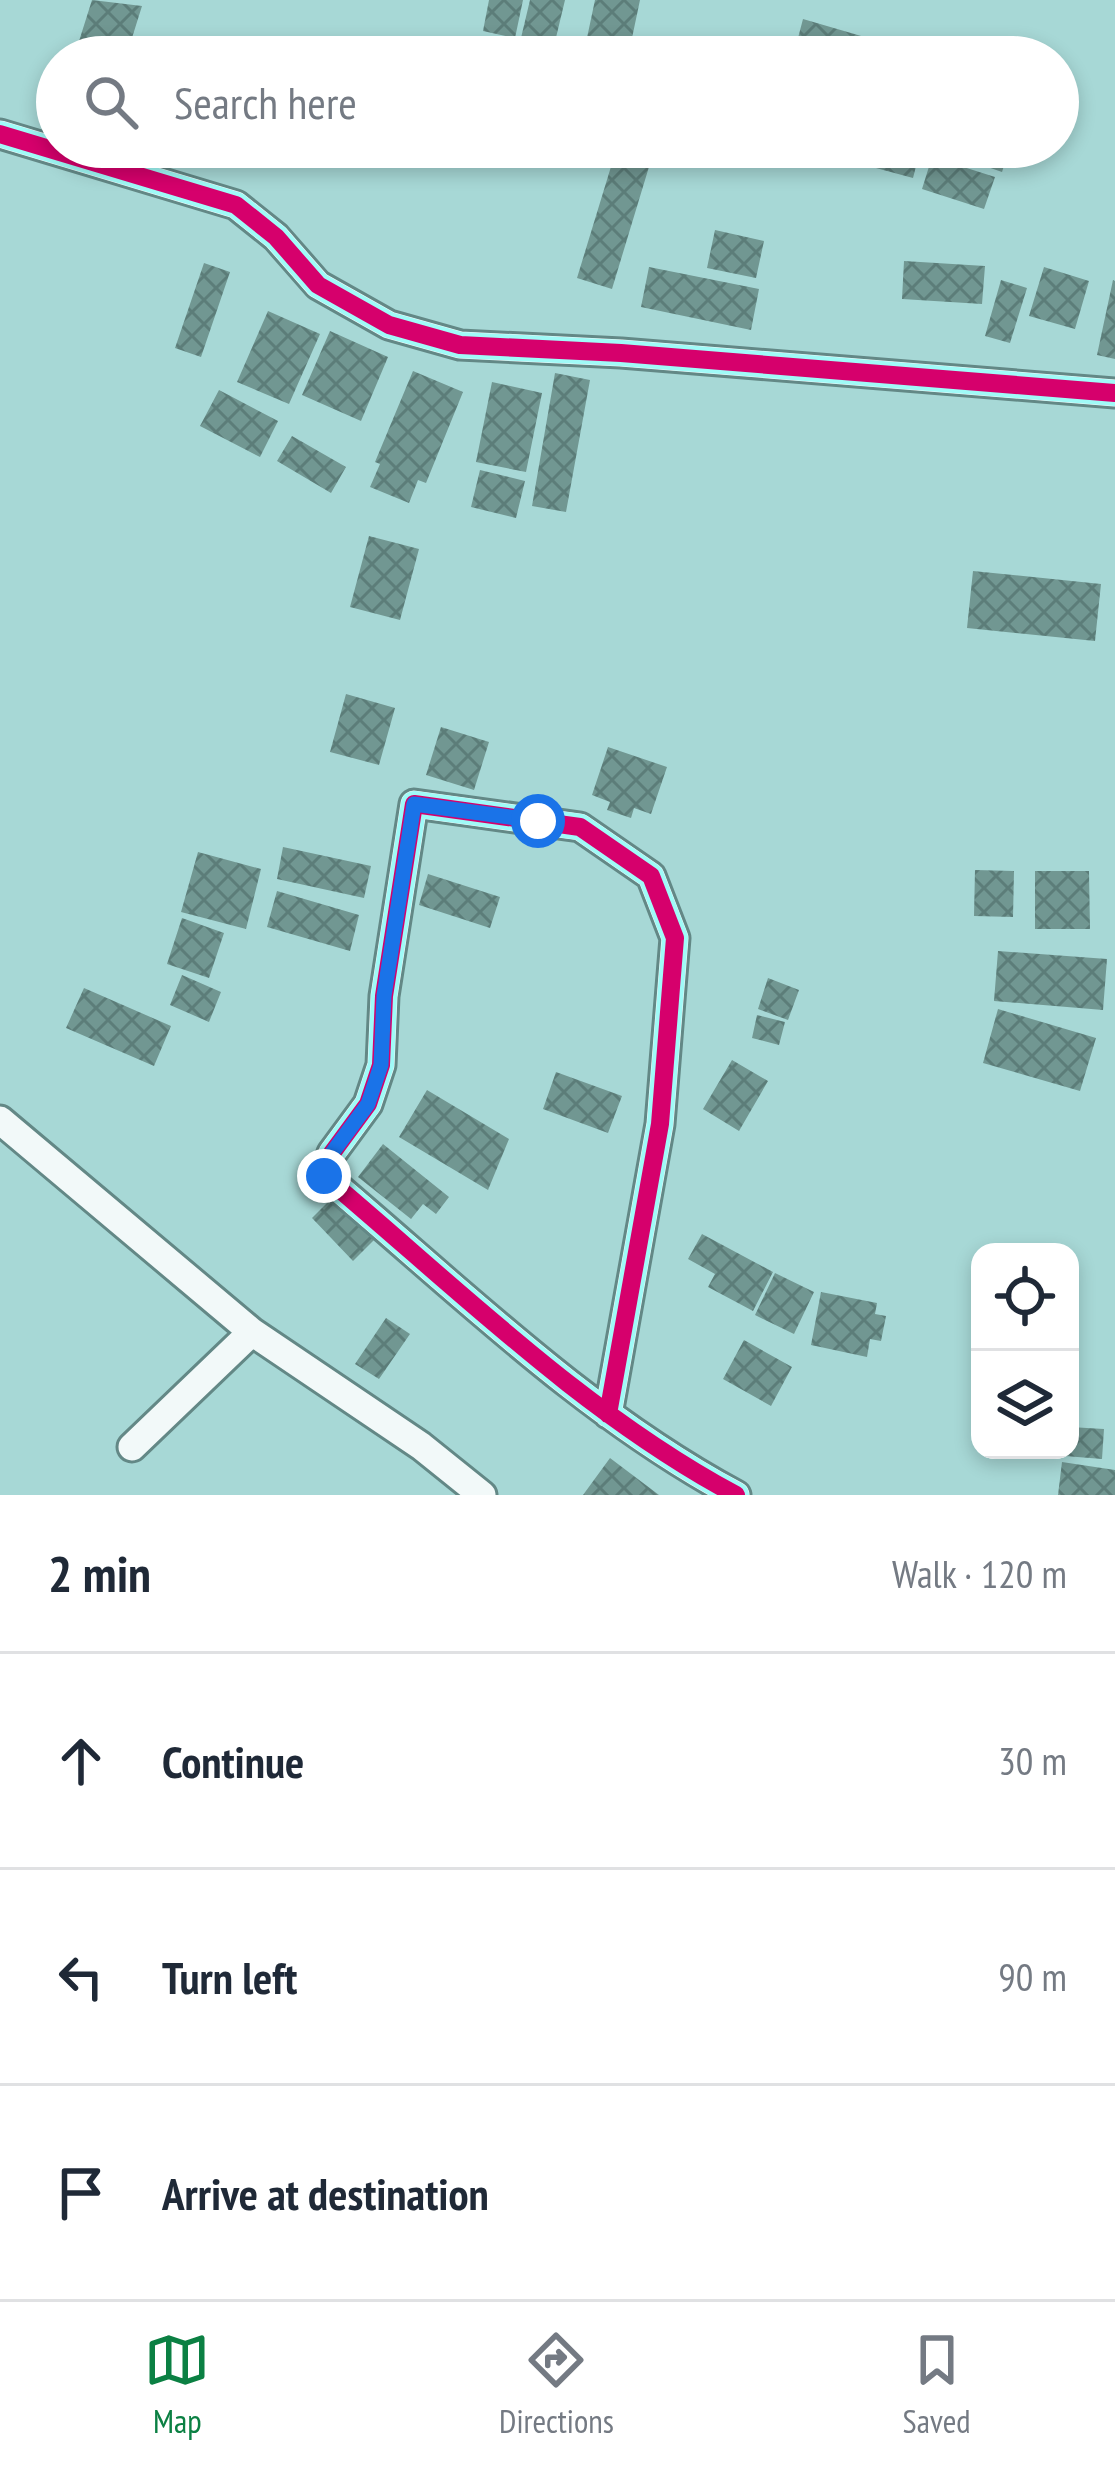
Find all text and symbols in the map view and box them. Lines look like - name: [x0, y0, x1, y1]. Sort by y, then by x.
- search box: [36, 36, 1079, 168]
- icon: search: [78, 69, 144, 135]
- text: Search here: [174, 73, 357, 131]
- route start: [511, 794, 565, 848]
- route end: [297, 1149, 351, 1203]
- map controls: [971, 1243, 1079, 1459]
- button: locate: [971, 1243, 1079, 1351]
- button: layers: [971, 1351, 1079, 1459]
- text: 2 min: [48, 1540, 151, 1606]
- text: Walk · 120 m: [892, 1548, 1067, 1599]
- icon: ahead: [48, 1728, 114, 1794]
- text: Continue: [162, 1732, 304, 1790]
- text: 30 m: [998, 1735, 1067, 1786]
- icon: left: [48, 1944, 114, 2010]
- text: Turn left: [162, 1948, 297, 2006]
- text: 90 m: [998, 1951, 1067, 2002]
- icon: arrive: [48, 2160, 114, 2226]
- text: Arrive at destination: [162, 2164, 489, 2222]
- tab: Map: [144, 2327, 210, 2442]
- tab: Directions: [499, 2327, 614, 2442]
- tab: Saved: [903, 2327, 971, 2442]

